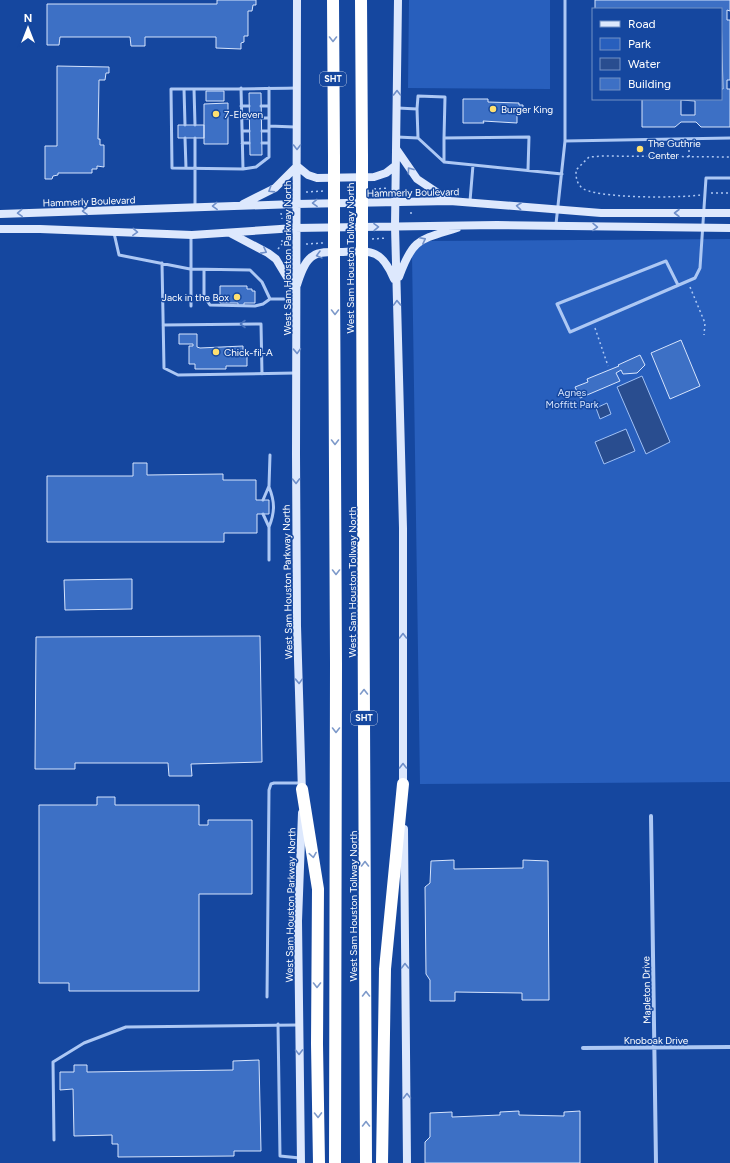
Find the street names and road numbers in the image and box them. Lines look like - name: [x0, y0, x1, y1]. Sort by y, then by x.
- road number: SHT: [320, 72, 346, 86]
- street label: West Sam Houston Parkway North: [281, 180, 294, 335]
- street label: West Sam Houston Tollway North: [344, 182, 357, 333]
- street label: Hammerly Boulevard: [366, 185, 460, 200]
- street label: Hammerly Boulevard: [42, 193, 136, 210]
- street label: West Sam Houston Parkway North: [280, 504, 295, 659]
- street label: West Sam Houston Tollway North: [346, 506, 359, 657]
- road number: SHT: [351, 711, 377, 725]
- street label: West Sam Houston Parkway North: [283, 827, 298, 982]
- street label: West Sam Houston Tollway North: [347, 830, 360, 981]
- street label: Mapleton Drive: [639, 955, 654, 1024]
- street label: Knoboak Drive: [624, 1034, 689, 1047]

